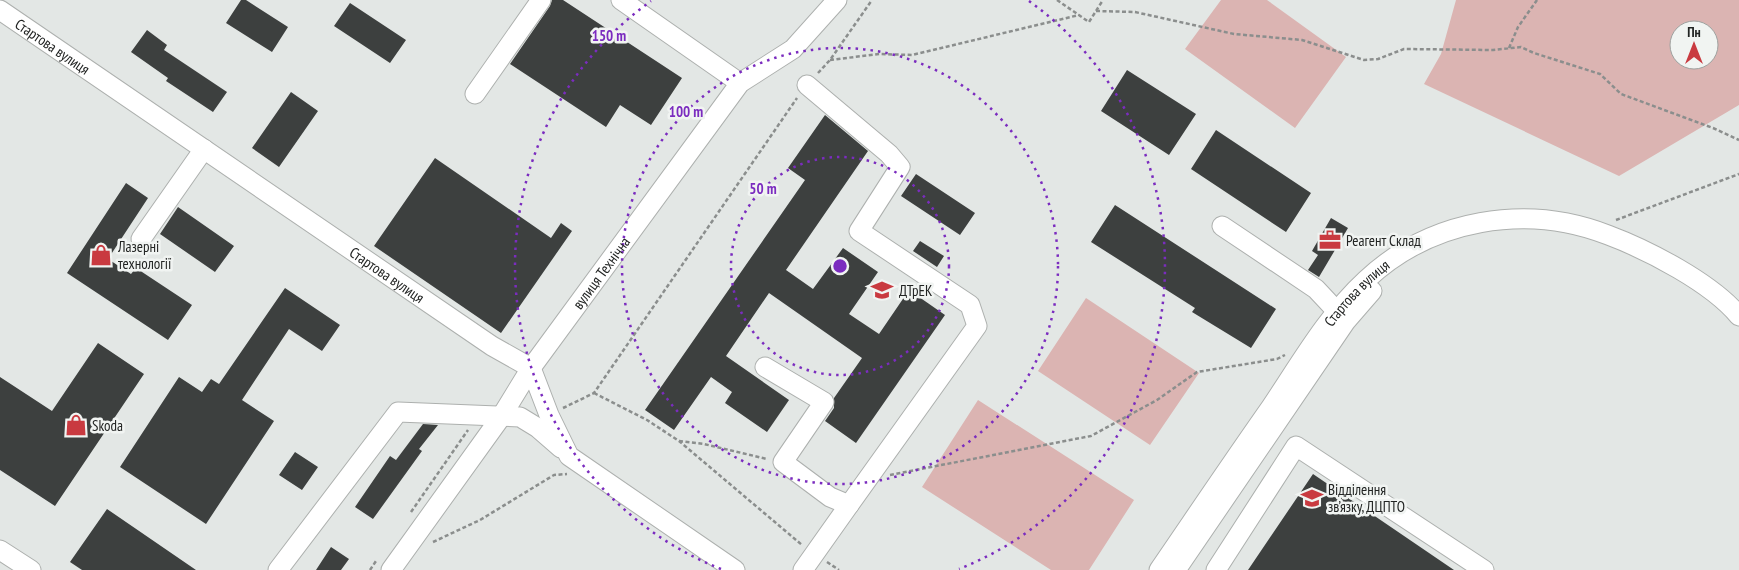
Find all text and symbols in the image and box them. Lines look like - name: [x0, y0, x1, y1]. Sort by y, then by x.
- street label: Стартова вулиця: [12, 14, 94, 78]
- north arrow: [1669, 20, 1719, 70]
- text: Пн: [1687, 23, 1701, 41]
- text: 150 m: [592, 26, 626, 45]
- text: 100 m: [669, 102, 703, 121]
- text: 50 m: [749, 179, 777, 198]
- office icon: Реагент Склад: [1317, 227, 1343, 253]
- place label: Реагент Склад: [1346, 231, 1421, 250]
- street label: вулиця Технічна: [568, 233, 634, 313]
- place label: Лазерні технології: [117, 237, 172, 273]
- shop icon: Лазерні технології: [88, 242, 114, 268]
- street label: Стартова вулиця: [346, 242, 428, 307]
- street label: Стартова вулиця: [1319, 255, 1393, 330]
- centre of rings: [831, 257, 849, 275]
- school or university icon: ДТрЕК: [869, 277, 895, 303]
- place label: ДТрЕК: [899, 281, 933, 300]
- shop icon: Skoda: [63, 412, 89, 438]
- place label: Skoda: [92, 416, 123, 435]
- place label: Відділення зв’язку, ДЦПТО: [1328, 480, 1405, 516]
- school or university icon: Відділення зв’язку, ДЦПТО: [1299, 485, 1325, 511]

